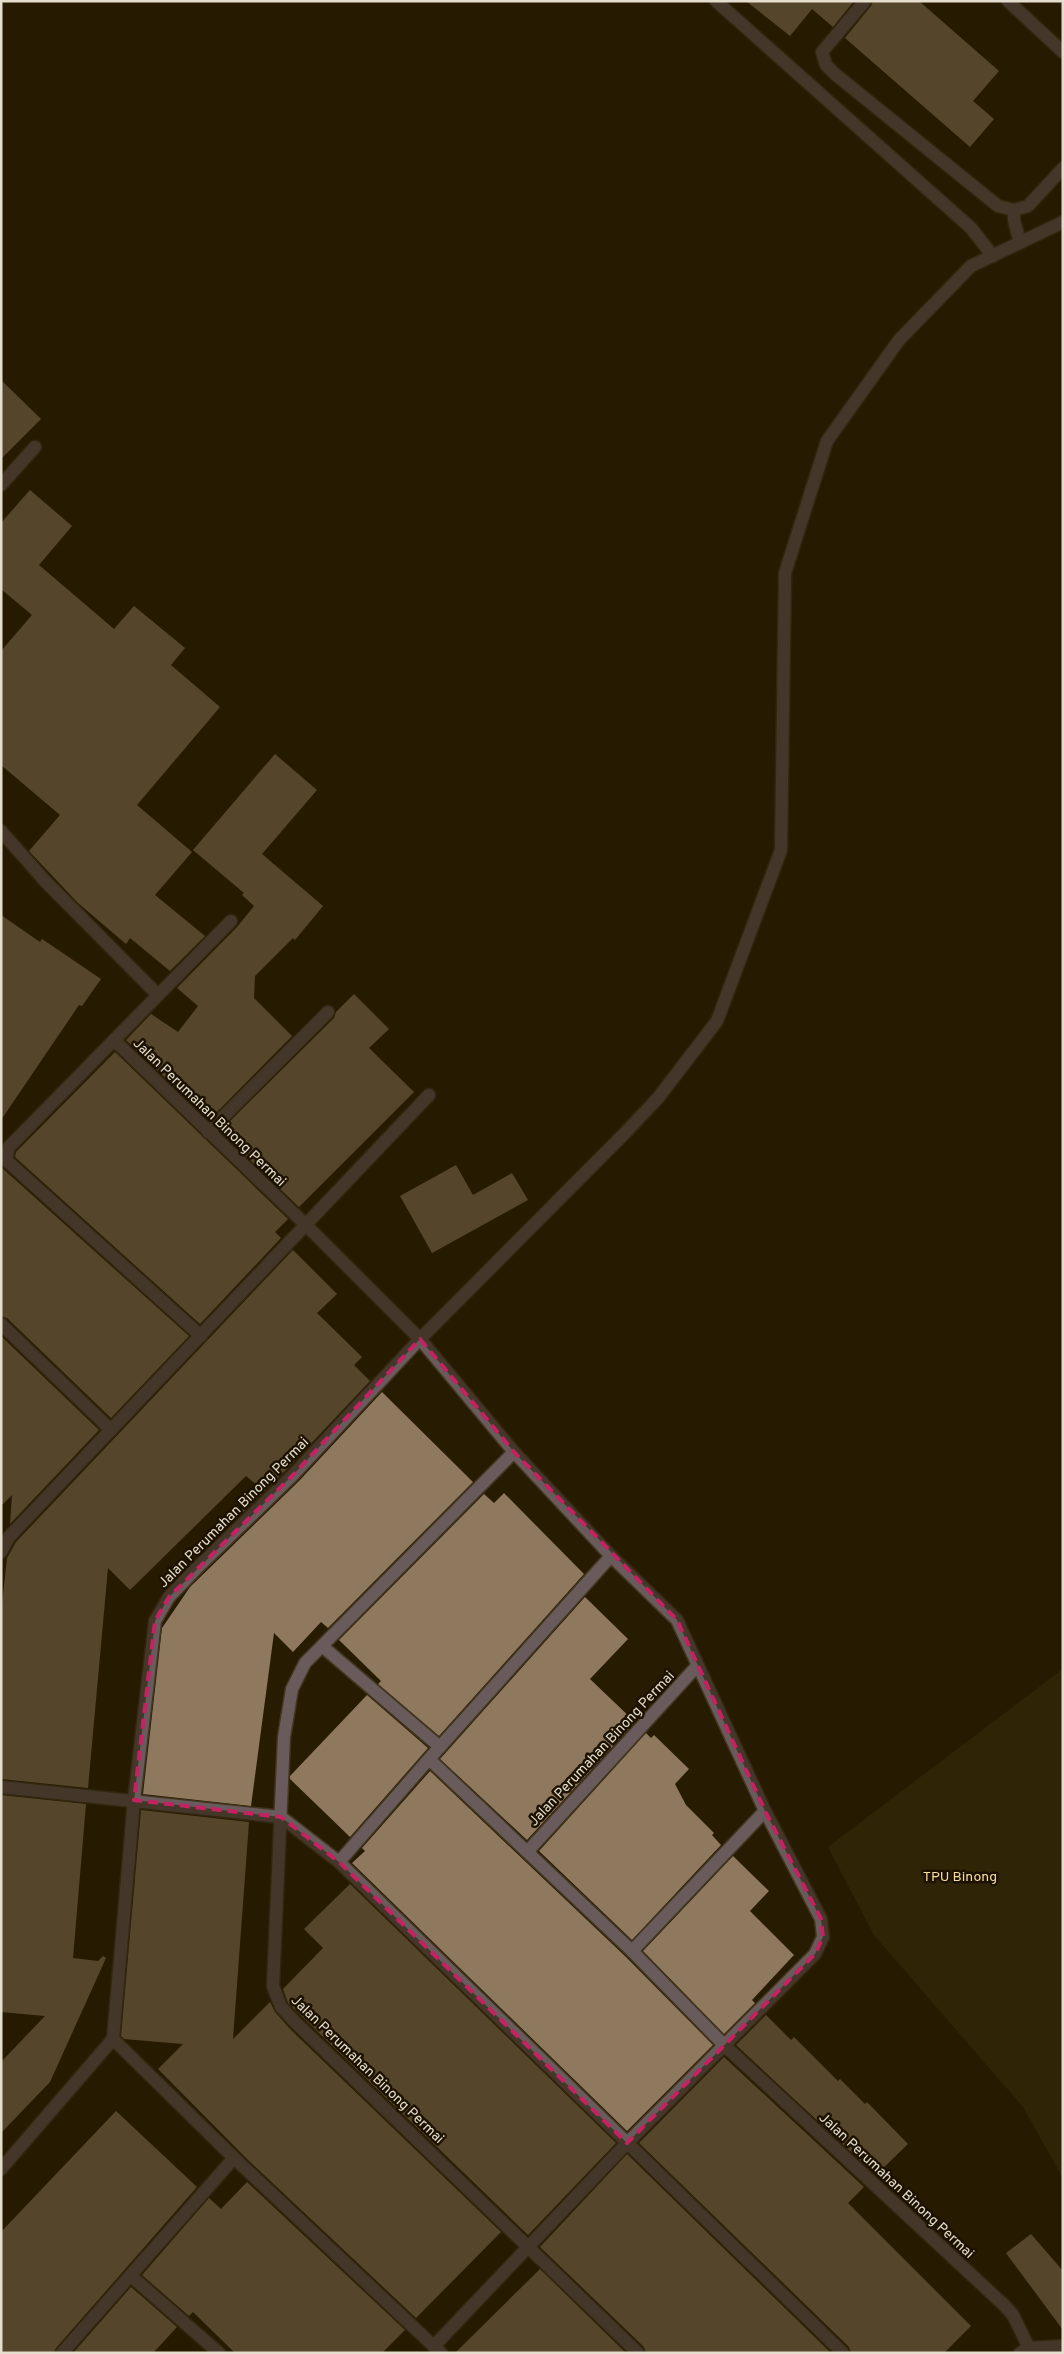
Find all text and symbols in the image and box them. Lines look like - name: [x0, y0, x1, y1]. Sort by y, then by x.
- street label: Jalan Perumahan Binong Permai: [129, 1035, 289, 1191]
- street label: Jalan Perumahan Binong Permai: [155, 1434, 313, 1592]
- street label: Jalan Perumahan Binong Permai: [526, 1668, 678, 1830]
- park label: TPU Binong: [923, 1869, 997, 1886]
- street label: Jalan Perumahan Binong Permai: [287, 1992, 447, 2148]
- street label: Jalan Perumahan Binong Permai: [815, 2110, 977, 2262]

